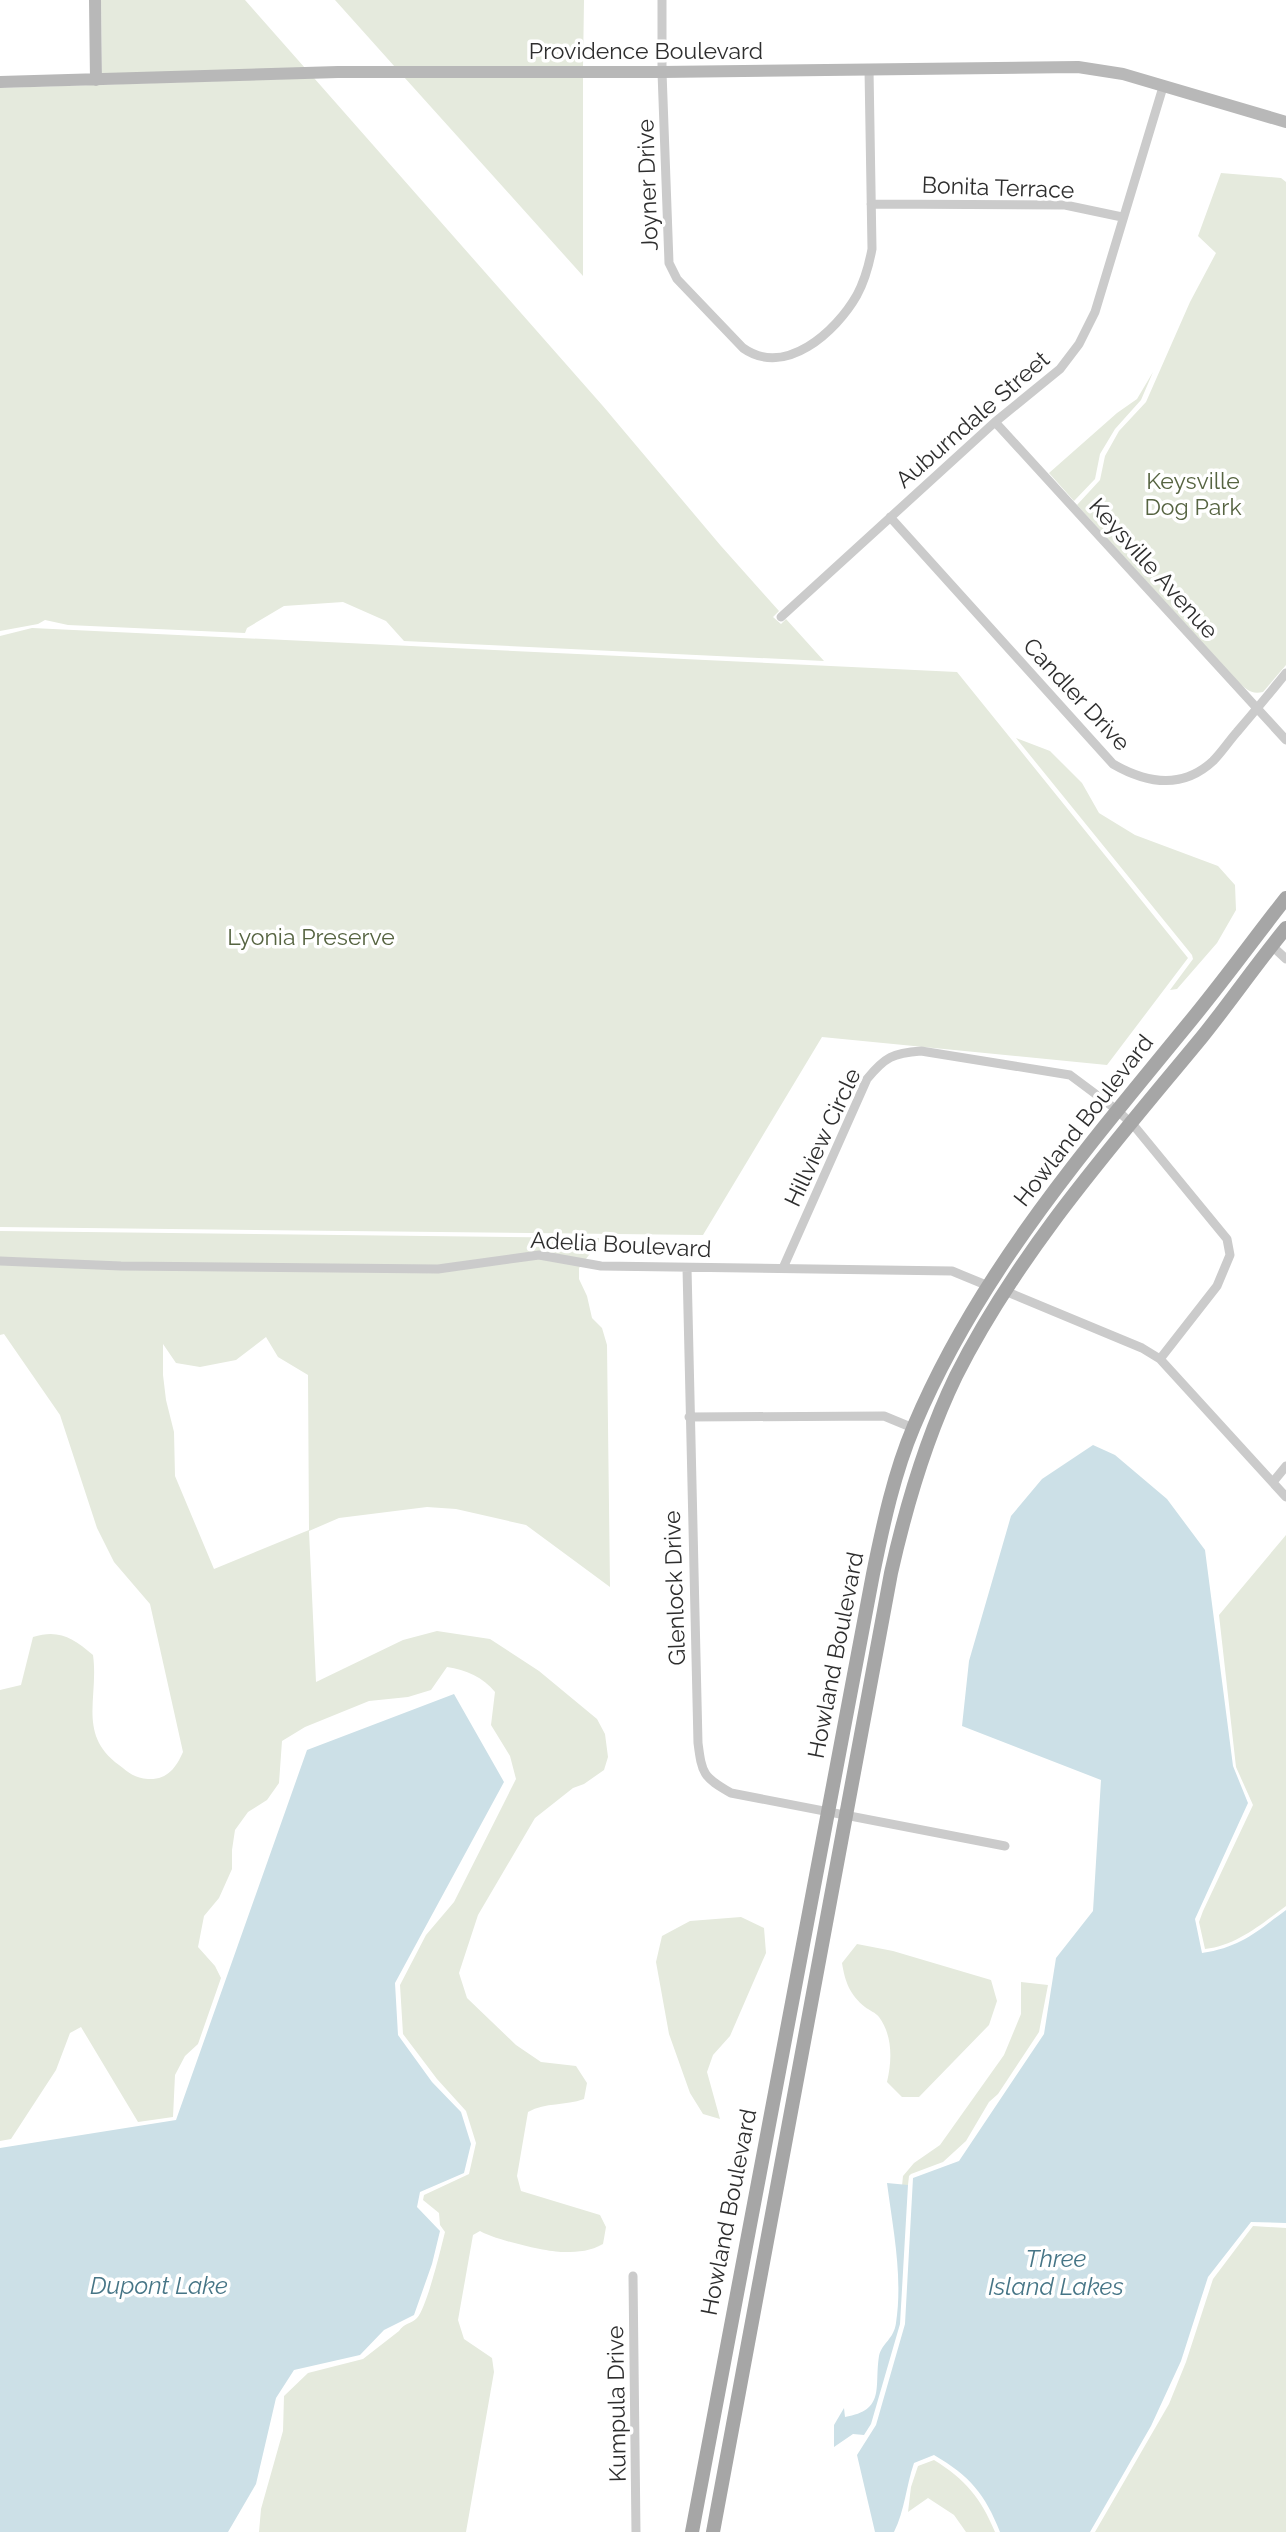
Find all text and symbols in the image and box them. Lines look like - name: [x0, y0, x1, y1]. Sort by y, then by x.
- street label: Providence Boulevard: [529, 37, 763, 64]
- street label: Joyner Drive: [631, 119, 663, 251]
- street label: Bonita Terrace: [921, 171, 1075, 203]
- street label: Auburndale Street: [890, 345, 1054, 493]
- park label: Keysville Dog Park: [1144, 467, 1242, 520]
- street label: Keysville Avenue: [1084, 492, 1224, 644]
- street label: Candler Drive: [1018, 632, 1136, 756]
- park label: Lyonia Preserve: [227, 923, 395, 950]
- street label: Howland Boulevard: [1008, 1029, 1158, 1211]
- street label: Hillview Circle: [778, 1064, 866, 1210]
- street label: Adelia Boulevard: [530, 1226, 712, 1262]
- street label: Glenlock Drive: [658, 1510, 690, 1666]
- street label: Howland Boulevard: [802, 1549, 868, 1761]
- street label: Howland Boulevard: [695, 2106, 761, 2318]
- water label: Three Island Lakes: [988, 2244, 1124, 2301]
- water label: Dupont Lake: [90, 2271, 228, 2300]
- street label: Kumpula Drive: [601, 2325, 631, 2483]

